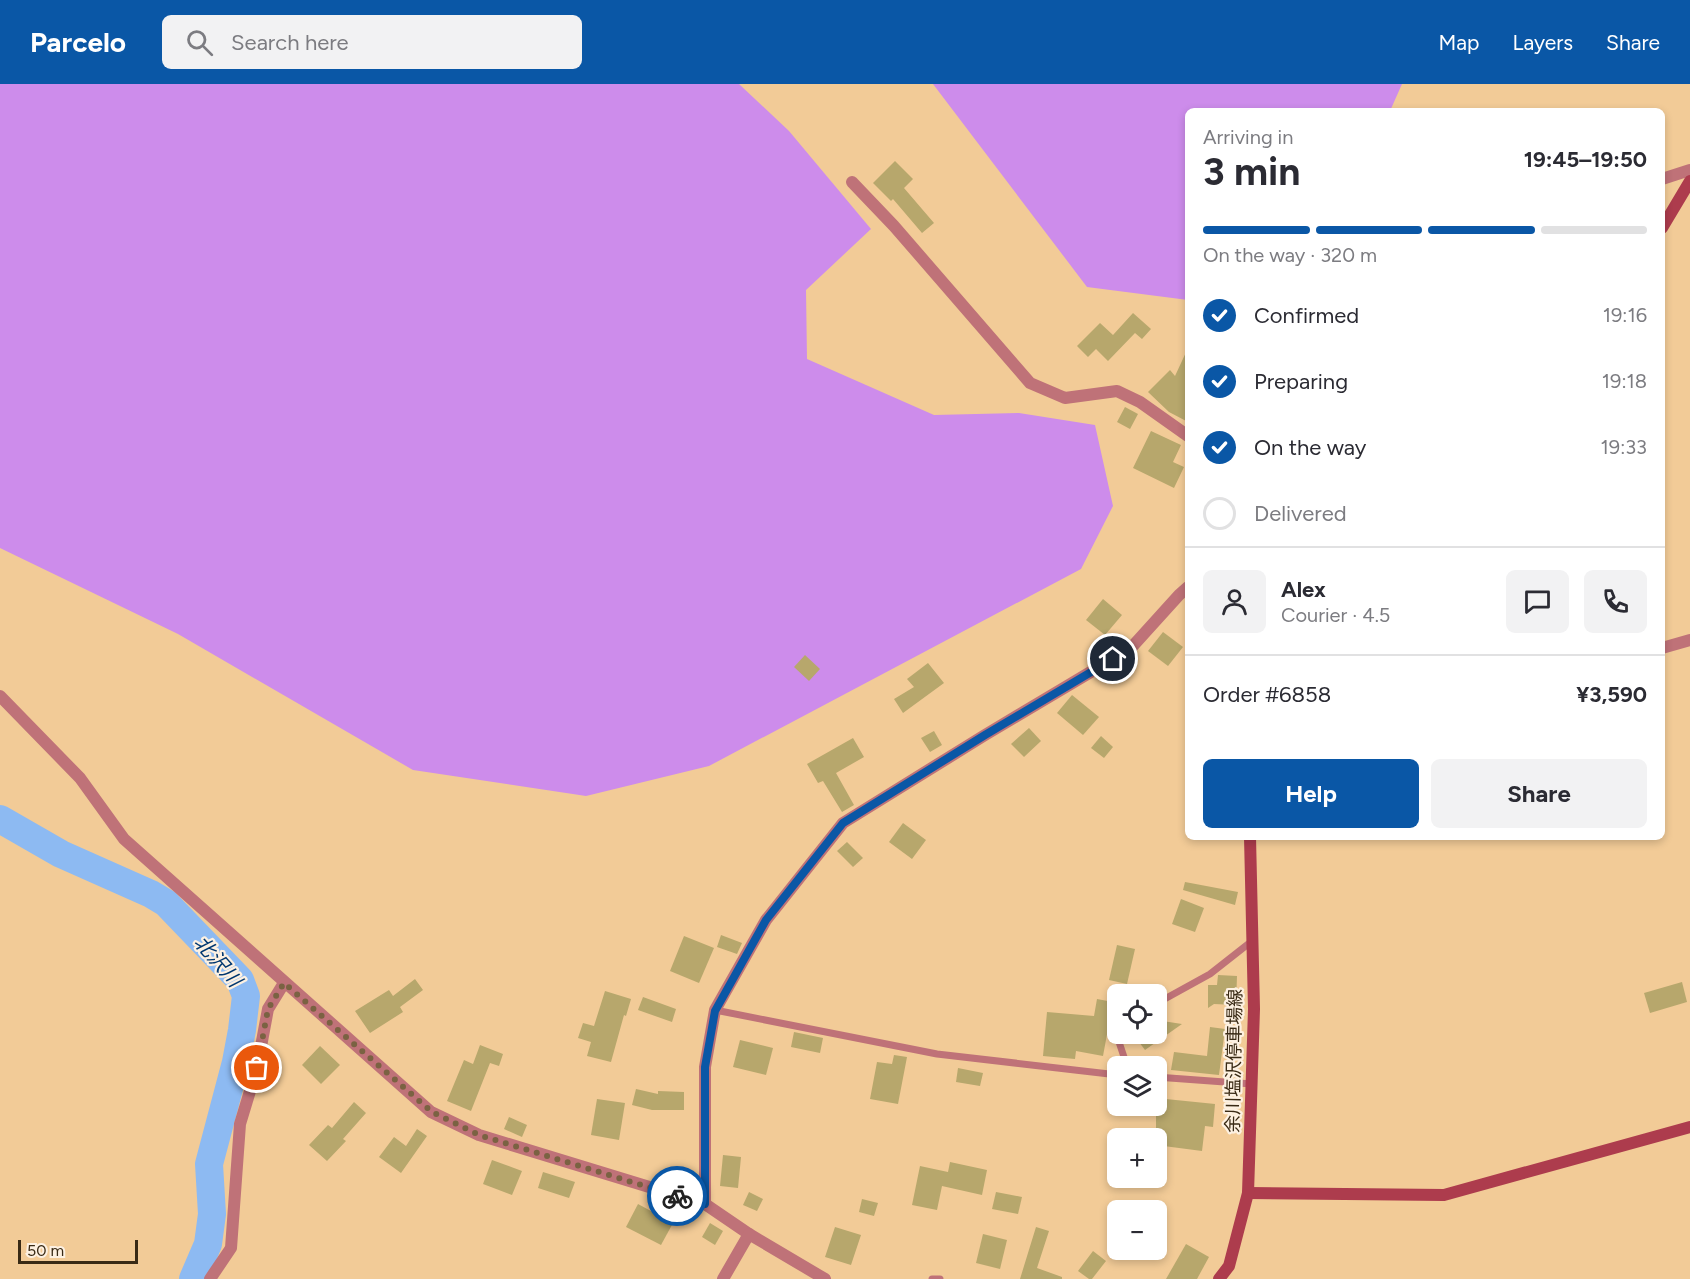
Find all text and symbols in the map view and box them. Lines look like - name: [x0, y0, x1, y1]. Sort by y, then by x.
- search box: [162, 15, 582, 69]
- text: Parcelo: [30, 25, 126, 59]
- icon: search: [183, 26, 216, 59]
- text: Search here: [231, 29, 349, 56]
- text: Map: [1439, 30, 1479, 55]
- text: Layers: [1512, 30, 1573, 55]
- text: Share: [1606, 30, 1660, 55]
- text: Arriving in: [1203, 125, 1293, 149]
- text: 19:45–19:50: [1524, 146, 1647, 173]
- text: 3 min: [1203, 148, 1300, 195]
- text: On the way · 320 m: [1203, 243, 1377, 267]
- icon: check: [1203, 299, 1236, 332]
- text: Confirmed: [1254, 302, 1359, 329]
- text: 19:16: [1603, 303, 1647, 327]
- icon: check: [1203, 365, 1236, 398]
- text: Preparing: [1254, 368, 1348, 395]
- text: 19:18: [1602, 369, 1647, 393]
- icon: check: [1203, 431, 1236, 464]
- text: On the way: [1254, 434, 1366, 461]
- text: 19:33: [1601, 435, 1647, 459]
- text: Delivered: [1254, 500, 1347, 527]
- button: person: [1203, 570, 1266, 633]
- button: chat: [1506, 570, 1569, 633]
- button: phone: [1584, 570, 1647, 633]
- text: Alex: [1281, 576, 1326, 603]
- text: Courier · 4.5: [1281, 603, 1390, 627]
- pin: [1087, 633, 1138, 684]
- icon: home: [1096, 642, 1129, 675]
- text: Order #6858: [1203, 681, 1331, 708]
- text: ¥3,590: [1576, 681, 1647, 708]
- button: Help: [1203, 759, 1419, 828]
- button: Share: [1431, 759, 1647, 828]
- water label: 北沢川: [189, 930, 248, 993]
- map controls: [1107, 984, 1167, 1260]
- button: locate: [1107, 984, 1167, 1044]
- street label: 余川塩沢停車場線: [1222, 989, 1246, 1133]
- pin: [231, 1042, 282, 1093]
- icon: bag: [240, 1051, 273, 1084]
- button: layers: [1107, 1056, 1167, 1116]
- button: +: [1107, 1128, 1167, 1188]
- courier: [647, 1166, 707, 1226]
- icon: bike: [661, 1180, 694, 1213]
- button: −: [1107, 1200, 1167, 1260]
- scale bar: [18, 1237, 138, 1264]
- text: 50 m: [27, 1241, 64, 1260]

